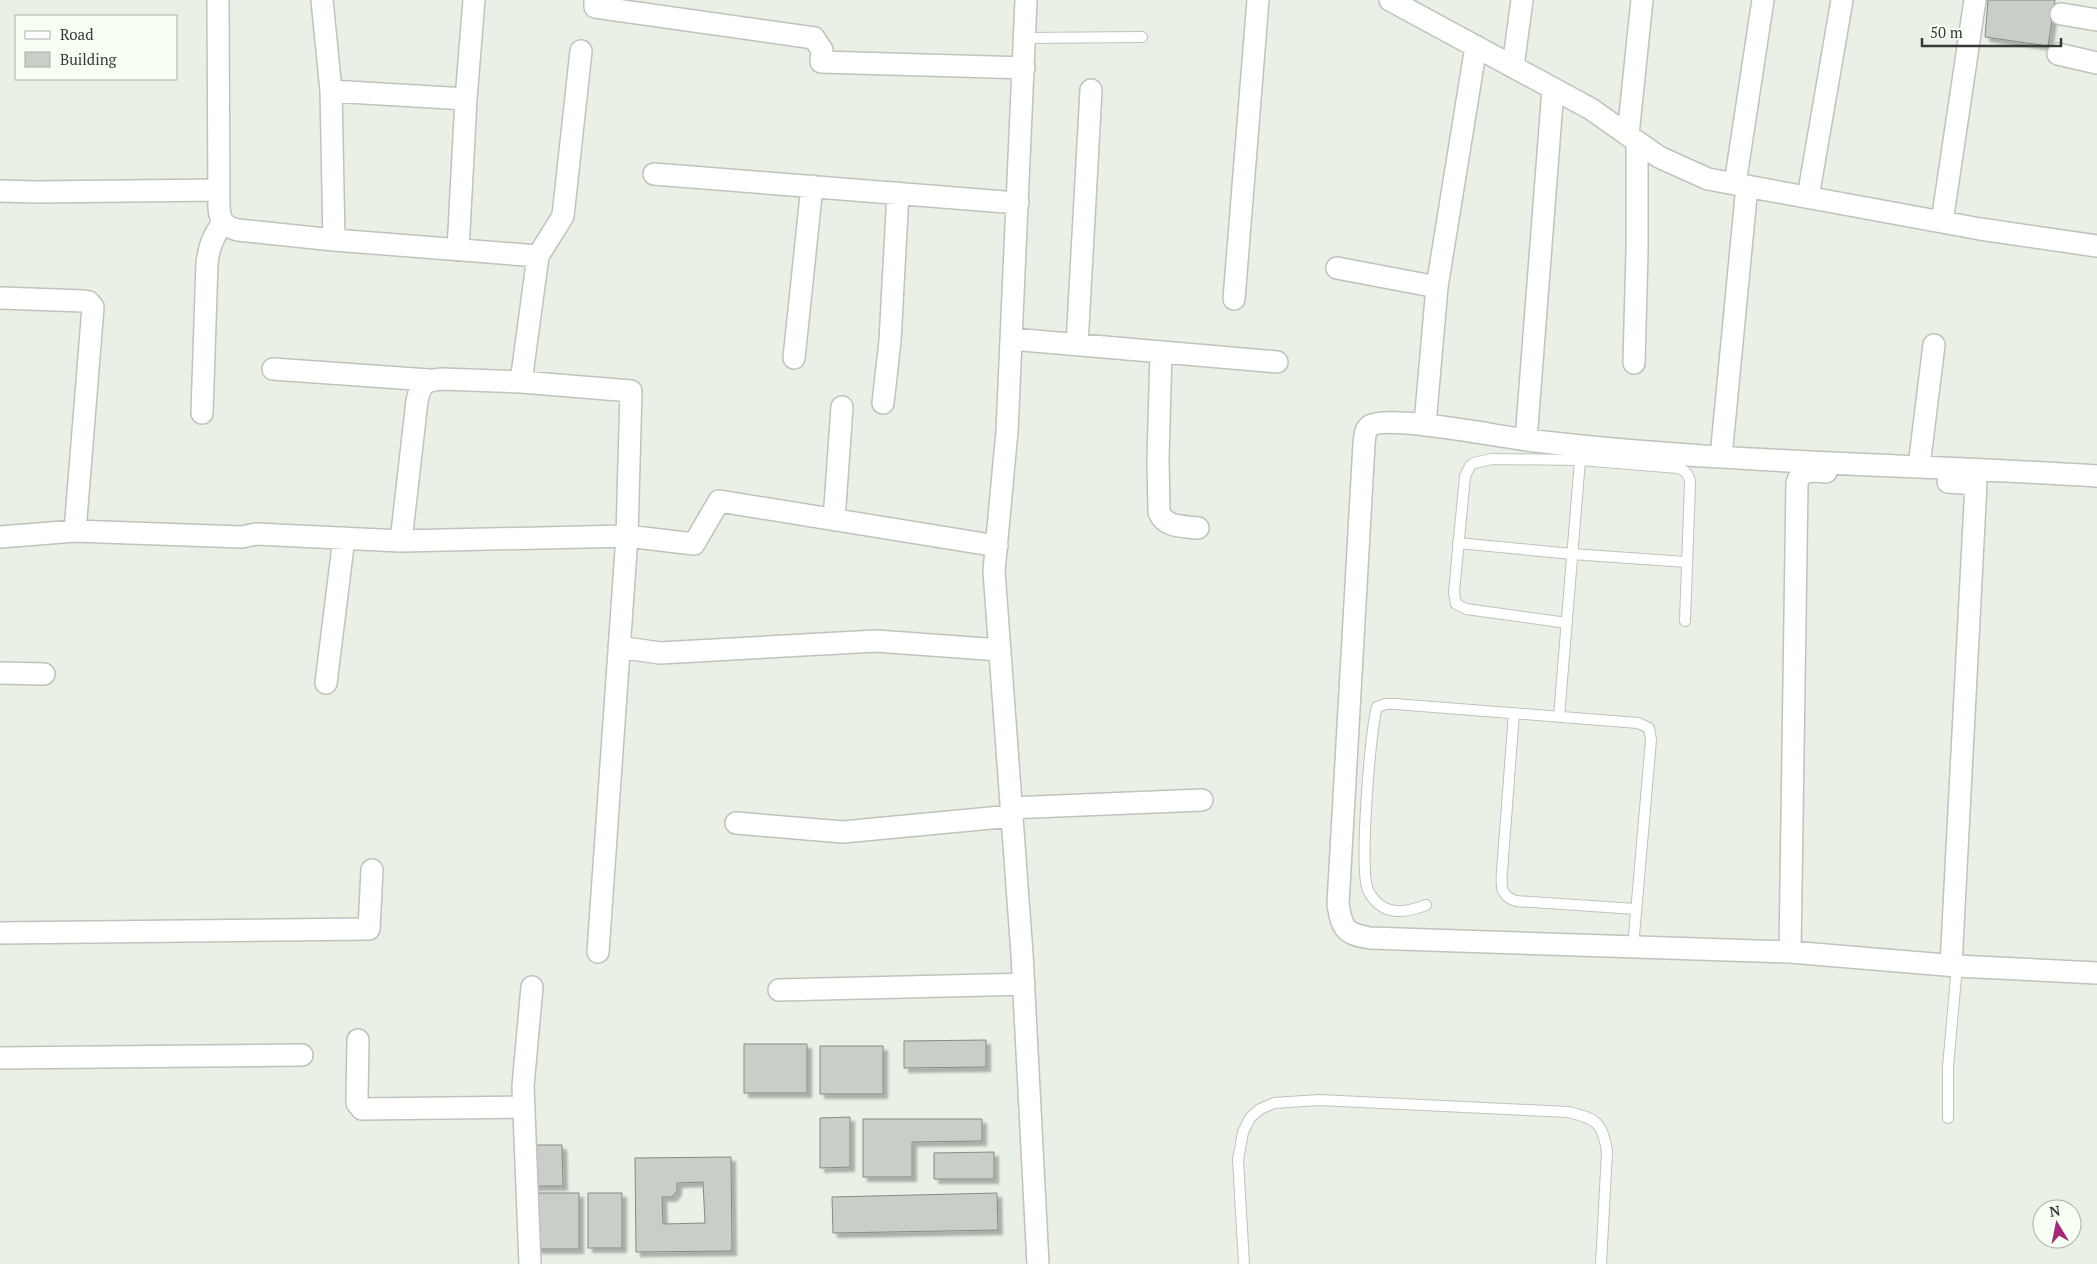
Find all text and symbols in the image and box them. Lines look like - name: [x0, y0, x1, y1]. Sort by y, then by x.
- legend: [15, 15, 178, 80]
- scale bar: [1922, 15, 2061, 47]
- text: 50 m: [1930, 22, 1963, 42]
- text: Road: [60, 24, 93, 44]
- text: Building: [60, 49, 118, 69]
- north arrow: [2032, 1199, 2082, 1249]
- text: N: [2048, 1200, 2062, 1221]

